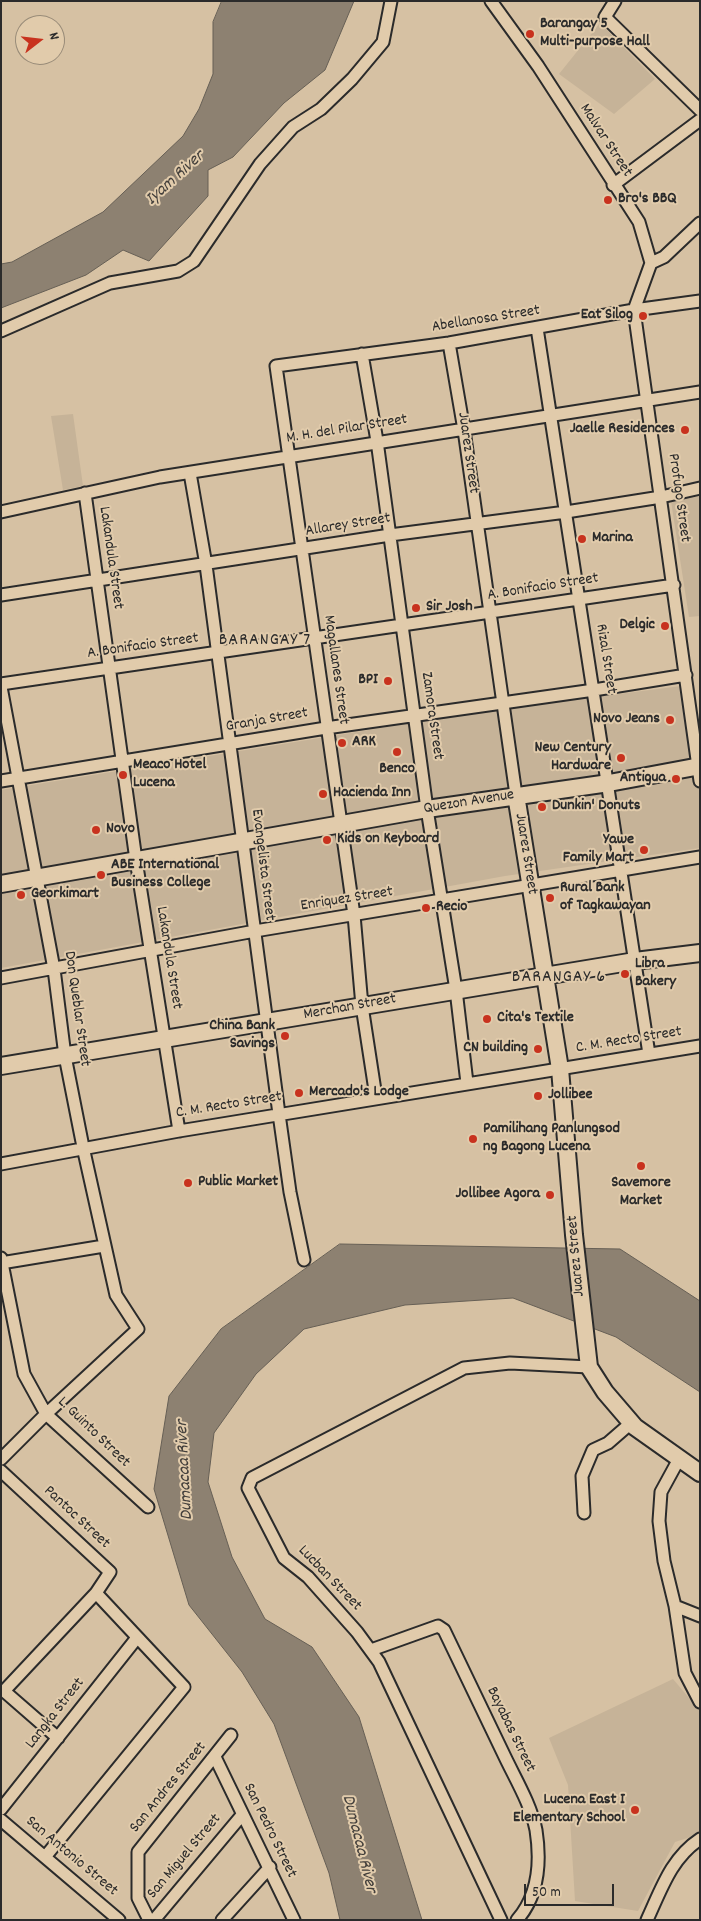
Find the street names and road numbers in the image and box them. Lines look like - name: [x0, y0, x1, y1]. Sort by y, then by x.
- street label: Malvar Street: [574, 101, 636, 181]
- street label: Abellanosa Street: [431, 302, 541, 338]
- street label: M. H. del Pilar Street: [285, 411, 409, 449]
- street label: Juarez Street: [452, 411, 482, 495]
- street label: Profugo Street: [662, 452, 694, 544]
- street label: Lakandula Street: [93, 505, 127, 611]
- street label: Allarey Street: [304, 510, 392, 542]
- street label: A. Bonifacio Street: [486, 570, 600, 606]
- street label: Magallanes Street: [318, 614, 352, 726]
- street label: Rizal Street: [590, 623, 620, 695]
- street label: A. Bonifacio Street: [86, 630, 200, 664]
- street label: Zamora Street: [415, 671, 447, 761]
- street label: Granja Street: [224, 704, 310, 738]
- street label: Quezon Avenue: [422, 786, 516, 820]
- street label: Evangelista Street: [246, 808, 278, 922]
- street label: Juarez Street: [509, 812, 541, 896]
- street label: Enriquez Street: [299, 883, 395, 917]
- street label: Lakandula Street: [150, 905, 186, 1011]
- street label: Don Queblar Street: [58, 950, 94, 1068]
- street label: Merchan Street: [302, 990, 398, 1026]
- street label: C. M. Recto Street: [575, 1023, 683, 1059]
- street label: C. M. Recto Street: [175, 1088, 283, 1124]
- street label: Juarez Street: [564, 1214, 590, 1298]
- street label: L. Guinto Street: [53, 1394, 133, 1472]
- street label: Pantoc Street: [39, 1482, 113, 1554]
- street label: Lucban Street: [293, 1542, 365, 1616]
- street label: Langka Street: [22, 1675, 90, 1753]
- street label: Bayabas Street: [481, 1684, 539, 1776]
- street label: San Andres Street: [126, 1739, 212, 1837]
- street label: San Pedro Street: [238, 1780, 300, 1882]
- street label: San Miguel Street: [144, 1811, 226, 1903]
- street label: San Antonio Street: [21, 1813, 121, 1901]

